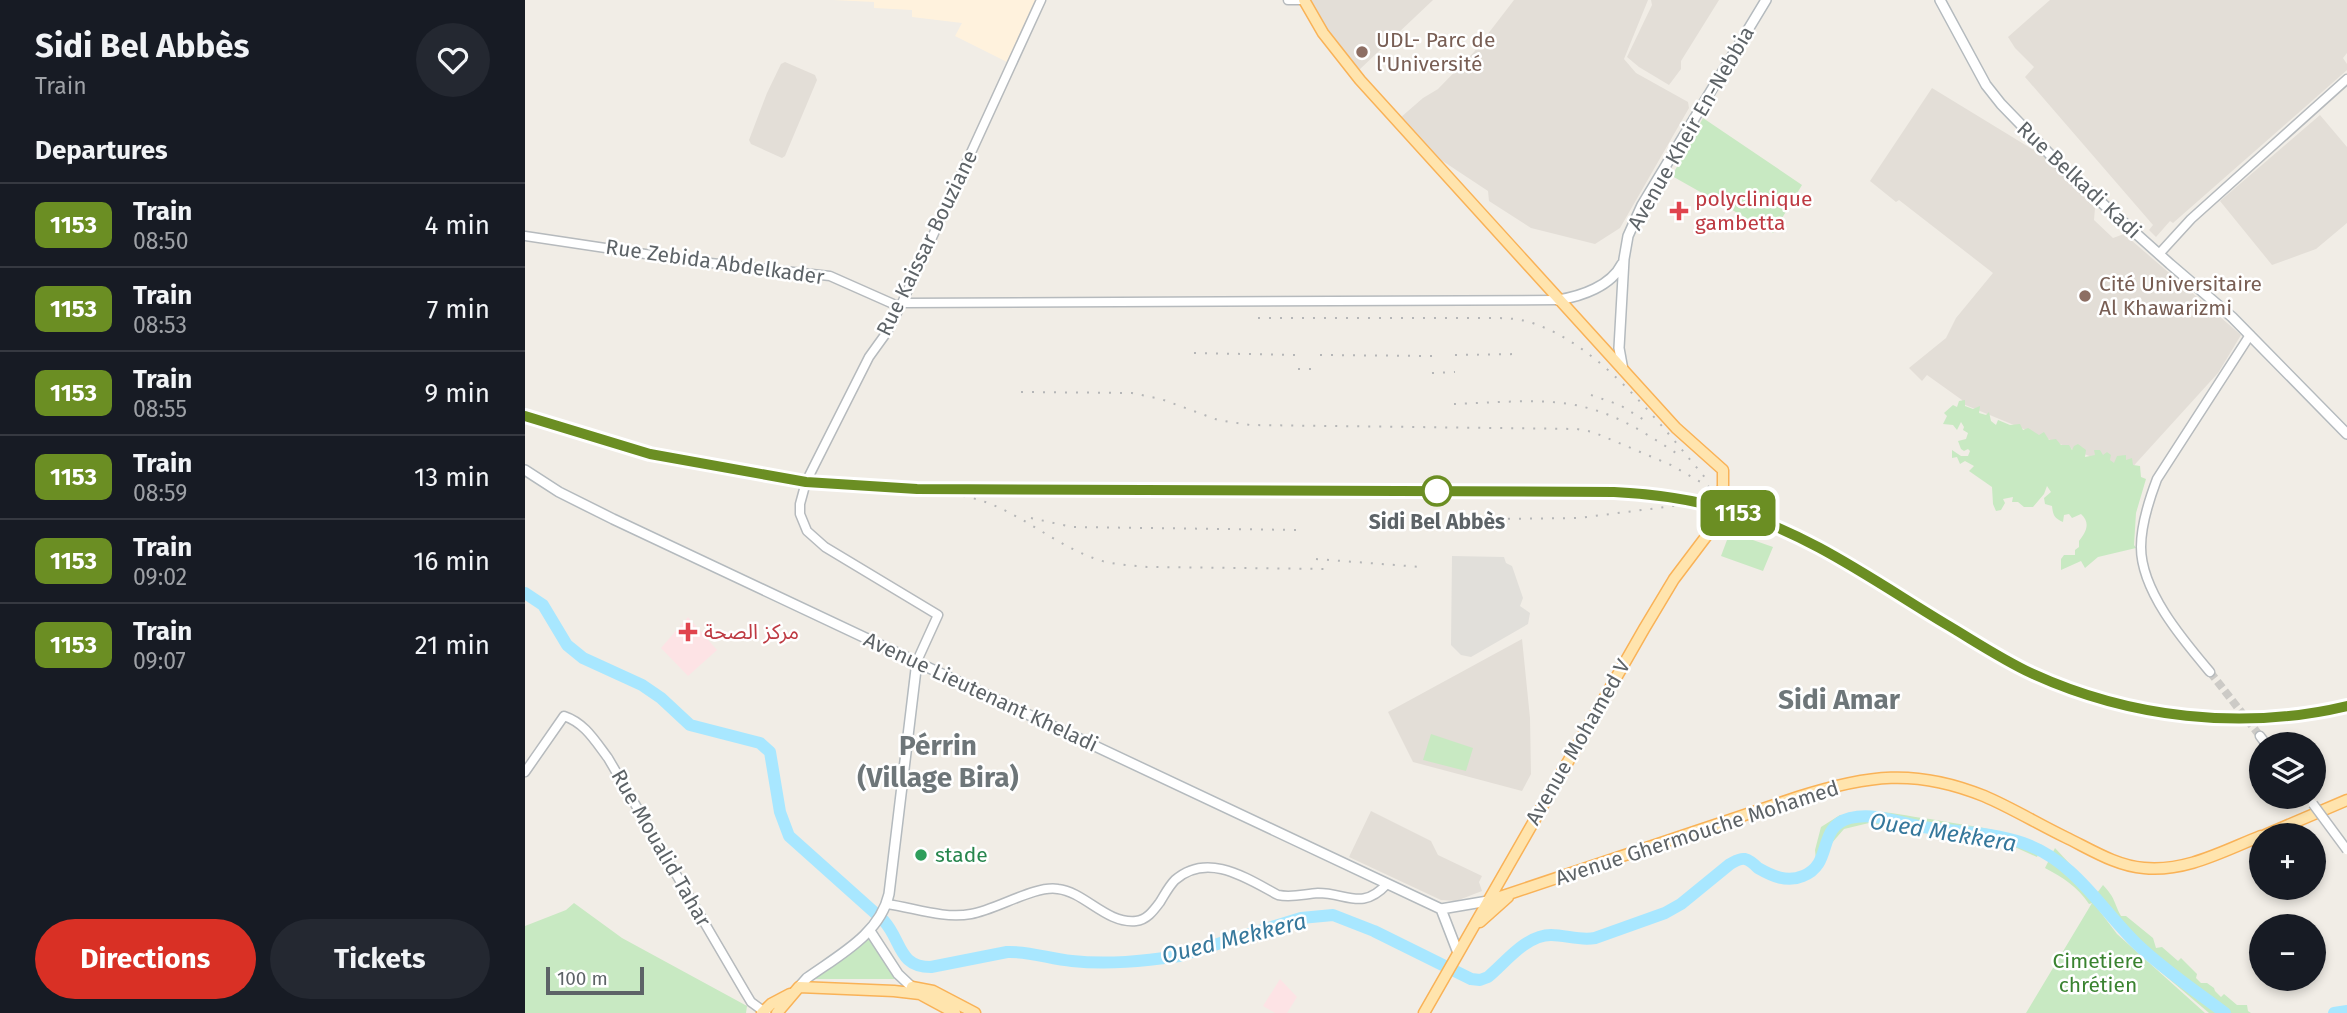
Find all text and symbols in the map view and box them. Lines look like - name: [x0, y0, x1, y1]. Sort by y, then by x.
- street label: Avenue Kheir En-Nebbia: [1622, 22, 1760, 234]
- button: heart: [416, 23, 490, 97]
- text: Sidi Bel Abbès: [35, 26, 249, 66]
- place label: UDL- Parc de l'Université: [1376, 27, 1495, 77]
- marker: UDL- Parc de l'Université: [1354, 44, 1370, 60]
- text: Train: [35, 72, 87, 100]
- street label: Rue Belkadi Kadi: [2012, 116, 2146, 244]
- text: Departures: [35, 135, 168, 166]
- street label: Rue Kaissar Bouziane: [871, 146, 983, 340]
- place label: polyclinique gambetta: [1695, 186, 1813, 236]
- text: Train: [133, 196, 192, 227]
- marker: polyclinique gambetta: [1669, 201, 1689, 221]
- text: 4 min: [424, 210, 490, 241]
- text: 1153: [50, 211, 97, 239]
- text: 08:50: [133, 227, 188, 255]
- street label: Rue Zebida Abdelkader: [604, 234, 826, 290]
- place label: Cité Universitaire Al Khawarizmi: [2099, 271, 2262, 321]
- text: Train: [133, 280, 192, 311]
- marker: Cité Universitaire Al Khawarizmi: [2077, 288, 2093, 304]
- text: 7 min: [427, 294, 490, 325]
- text: 1153: [50, 295, 97, 323]
- text: 08:53: [133, 311, 187, 339]
- text: Train: [133, 364, 192, 395]
- text: 9 min: [425, 378, 490, 409]
- text: 1153: [50, 379, 97, 407]
- text: 08:55: [133, 395, 187, 423]
- text: Train: [133, 448, 192, 479]
- text: 13 min: [414, 462, 490, 493]
- text: 1153: [50, 463, 97, 491]
- marker: Sidi Bel Abbès: [1422, 476, 1452, 506]
- text: 08:59: [133, 479, 187, 507]
- line badge: 1153: [1689, 490, 1787, 536]
- text: 1153: [1715, 499, 1761, 527]
- place label: Sidi Bel Abbès: [1369, 509, 1505, 535]
- text: Train: [133, 532, 192, 563]
- text: 16 min: [413, 546, 490, 577]
- text: 1153: [50, 547, 97, 575]
- text: 09:02: [133, 563, 187, 591]
- text: Train: [133, 616, 192, 647]
- place label: مركز الصحة: [704, 619, 799, 645]
- marker: مركز الصحة: [678, 622, 698, 642]
- street label: Avenue Lieutenant Kheladi: [860, 626, 1102, 758]
- text: 21 min: [415, 630, 490, 661]
- text: 1153: [50, 631, 97, 659]
- text: 09:07: [133, 647, 186, 675]
- street label: Avenue Mohamed V: [1520, 654, 1636, 829]
- district label: Sidi Amar: [1778, 683, 1901, 716]
- district label: Pérrin (Village Bira): [857, 729, 1019, 794]
- map controls: [2249, 732, 2326, 991]
- button: layers: [2249, 732, 2326, 809]
- street label: Rue Moualid Tahar: [605, 765, 717, 931]
- street label: Avenue Ghermouche Mohamed: [1552, 775, 1842, 891]
- water label: Oued Mekkera: [1868, 807, 2018, 857]
- button: +: [2249, 823, 2326, 900]
- place label: stade: [935, 842, 988, 868]
- marker: stade: [913, 847, 929, 863]
- water label: Oued Mekkera: [1159, 907, 1309, 969]
- button: −: [2249, 914, 2326, 991]
- button: Directions: [35, 919, 256, 999]
- button: Tickets: [270, 919, 490, 999]
- park label: Cimetiere chrétien: [2053, 948, 2144, 998]
- scale bar: [546, 964, 644, 996]
- text: 100 m: [557, 967, 608, 990]

